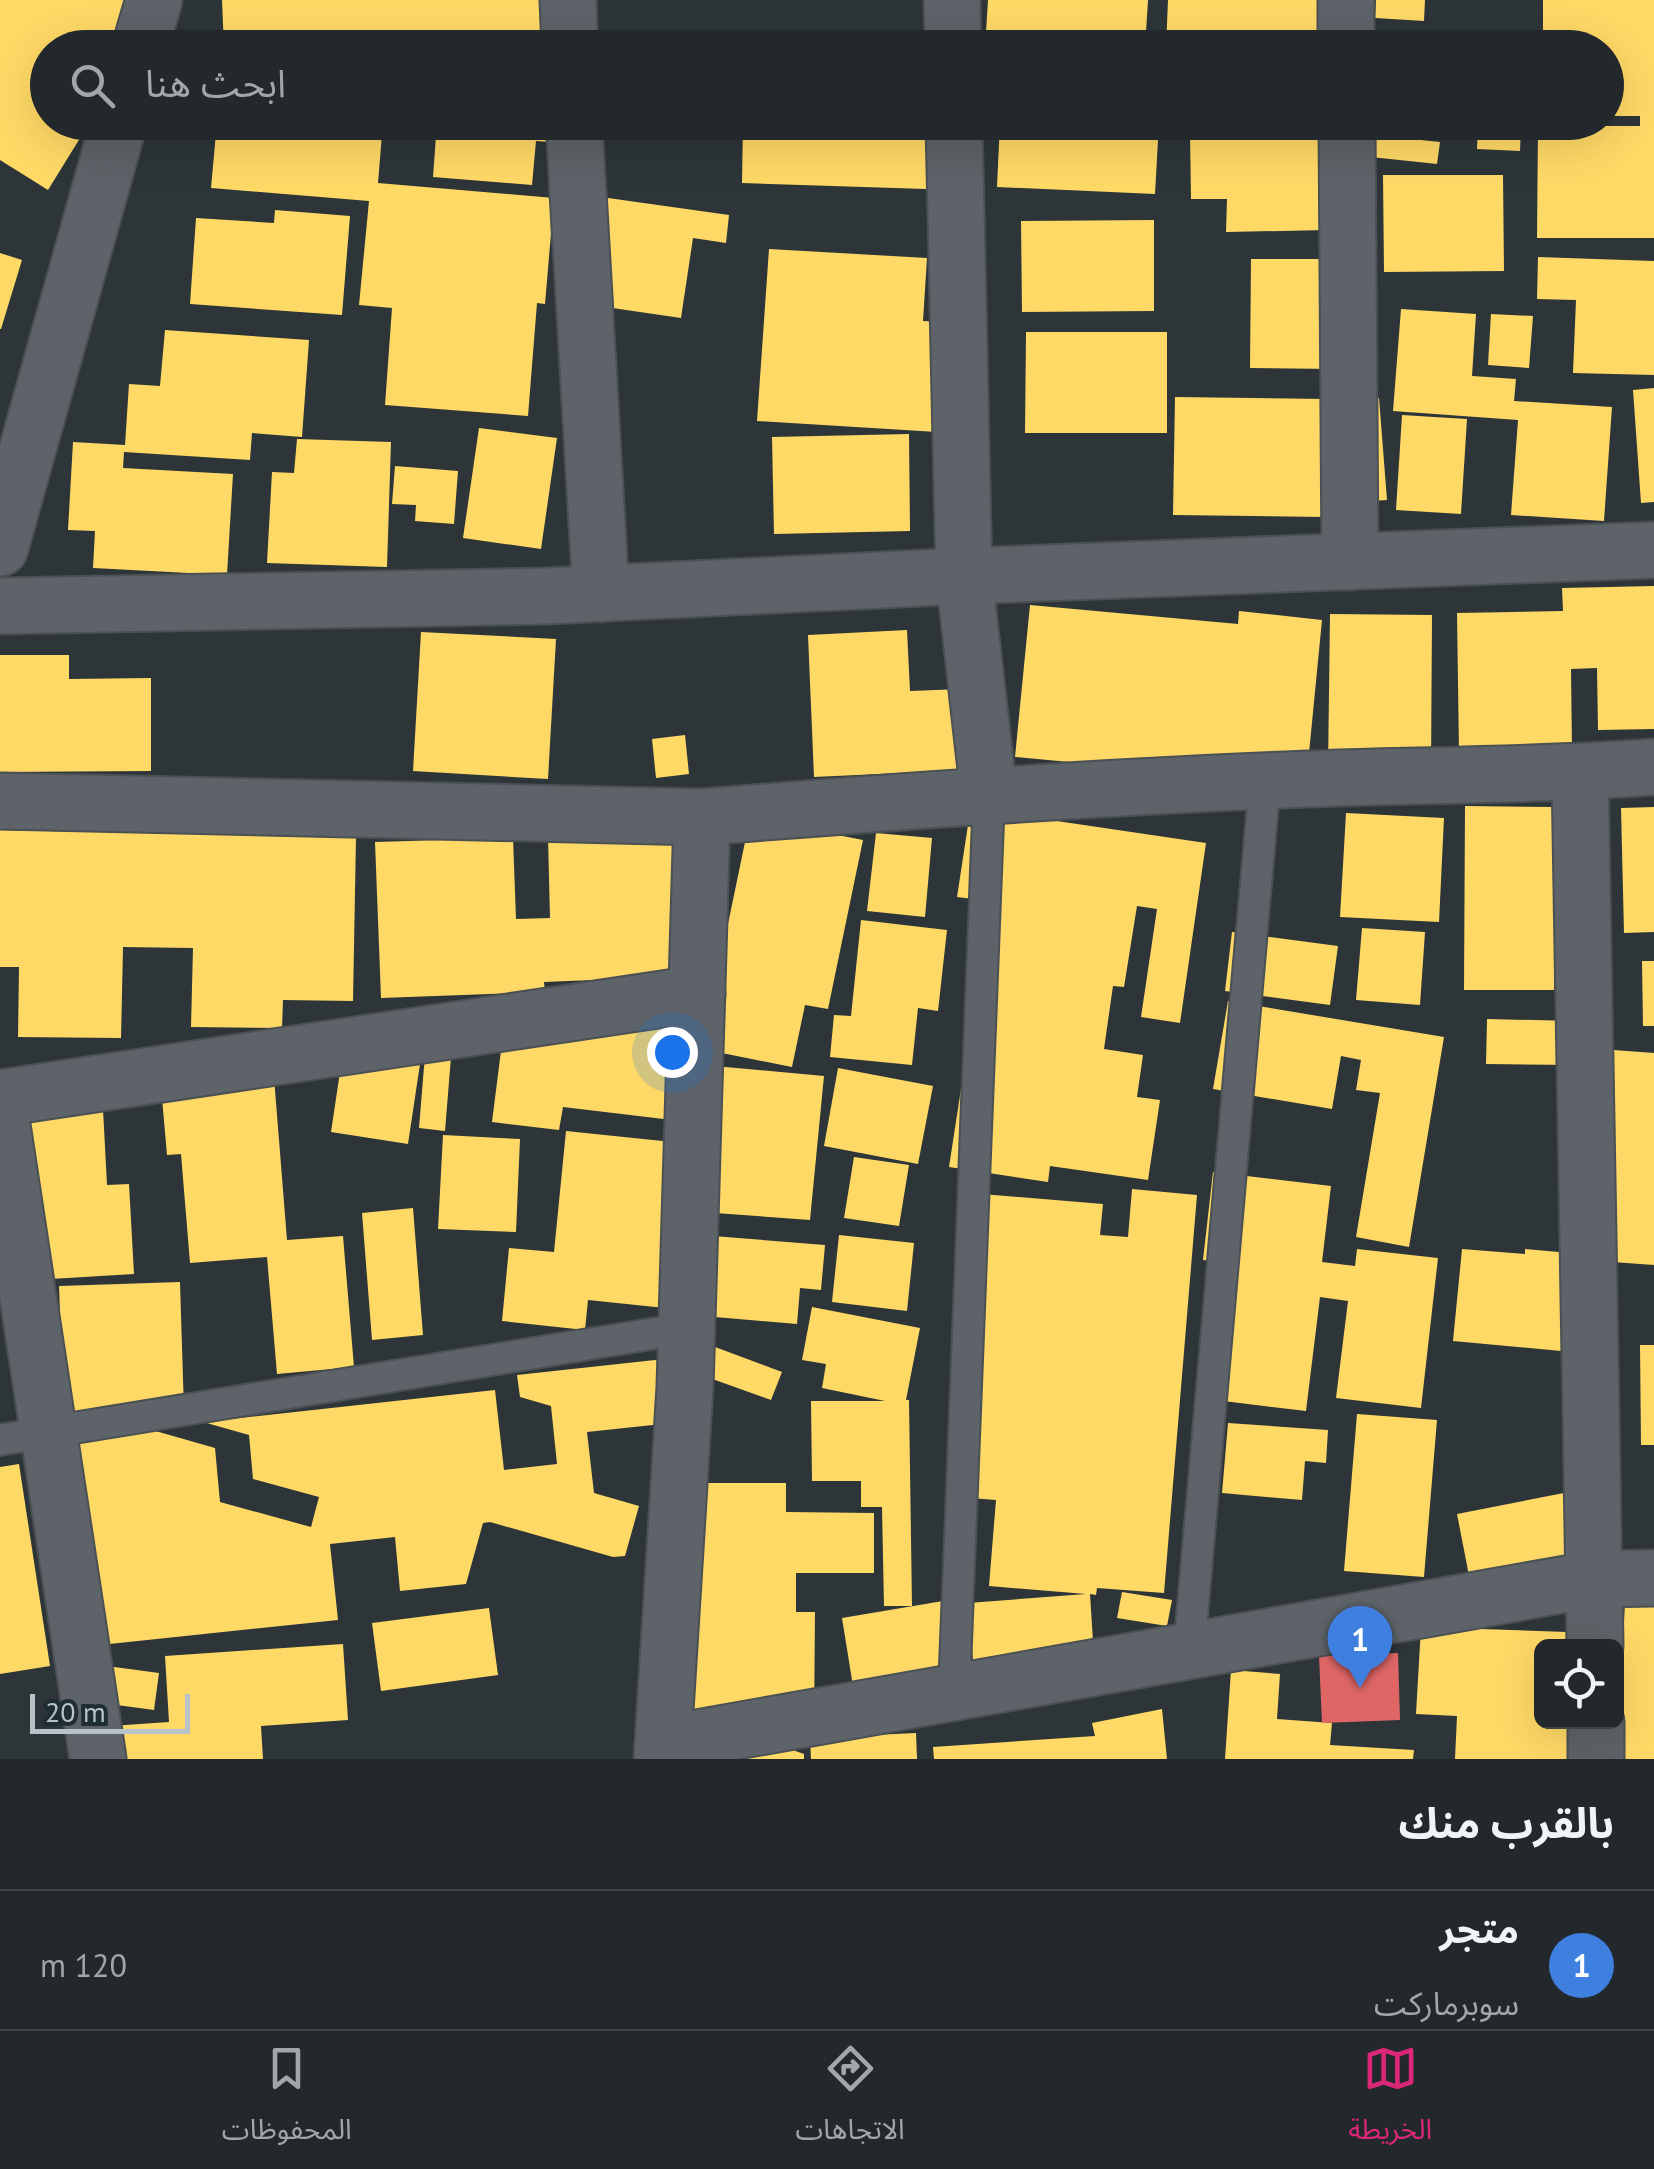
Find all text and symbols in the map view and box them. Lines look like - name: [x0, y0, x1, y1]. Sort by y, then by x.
- search box: [30, 30, 1624, 140]
- icon: search: [65, 58, 120, 113]
- text: ابحث هنا: [145, 58, 286, 107]
- your location: [647, 1027, 698, 1078]
- pin: 1: [1328, 1606, 1392, 1688]
- map controls: [1534, 1639, 1624, 1729]
- button: locate: [1534, 1639, 1624, 1729]
- scale bar: [30, 1689, 190, 1734]
- text: 20 m: [45, 1693, 106, 1730]
- text: بالقرب منك: [1399, 1795, 1614, 1850]
- text: متجر: [1439, 1904, 1519, 1953]
- text: 120 m: [40, 1944, 127, 1986]
- text: 1: [1572, 1944, 1591, 1986]
- text: سوبرماركت: [1374, 1982, 1519, 2024]
- tab: المحفوظات: [222, 2041, 352, 2160]
- tab: الاتجاهات: [795, 2041, 905, 2160]
- tab: الخريطة: [1348, 2041, 1432, 2160]

